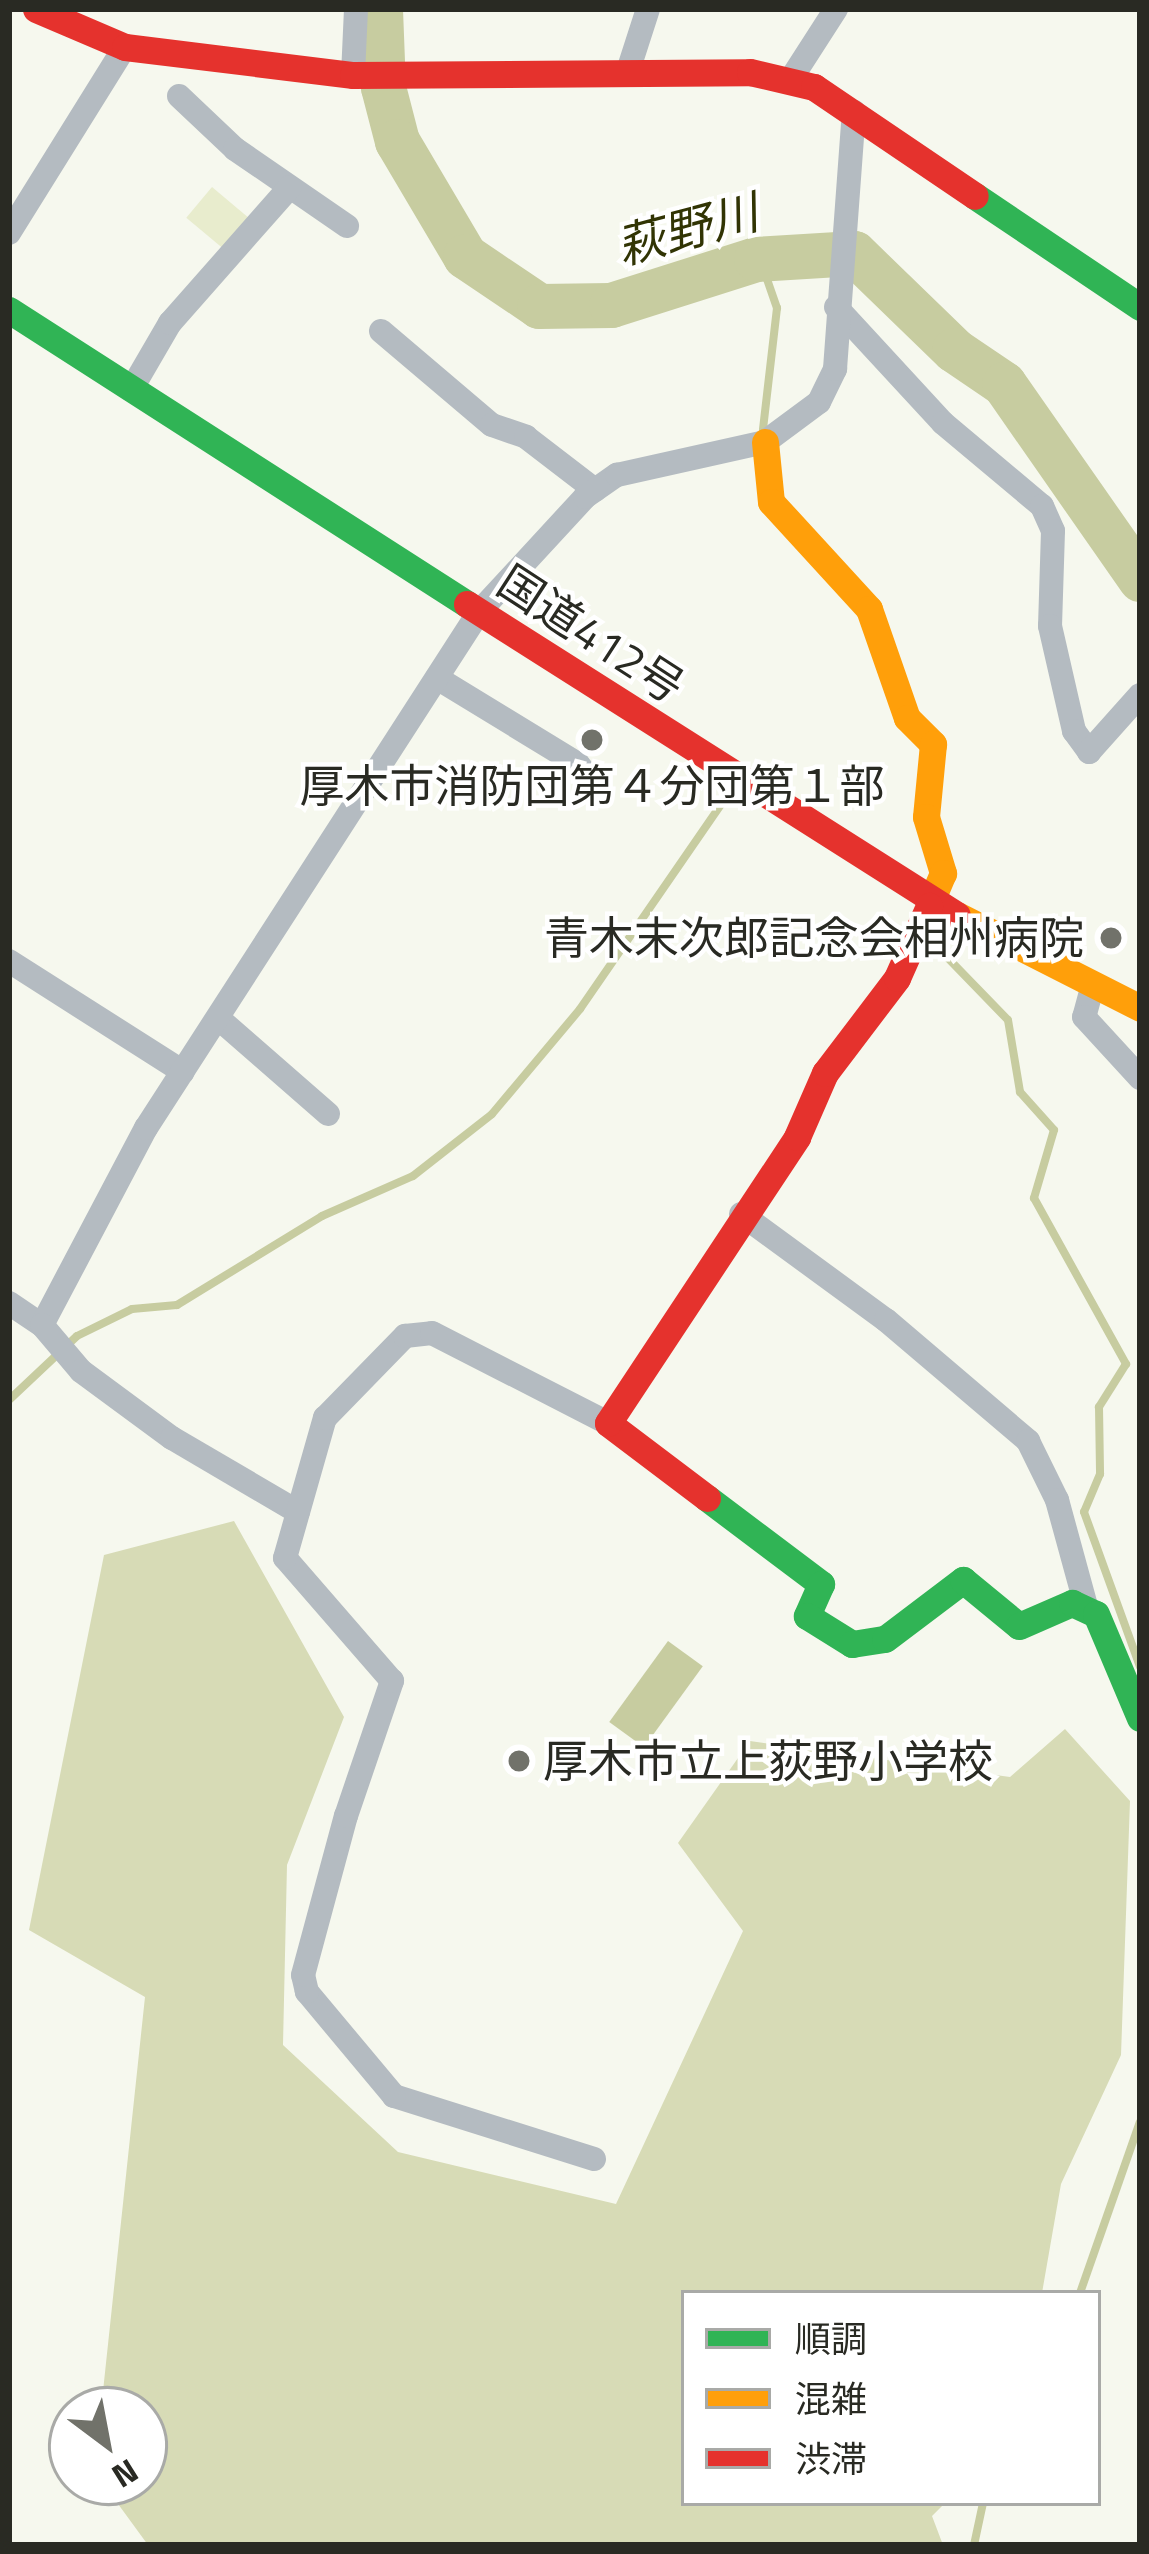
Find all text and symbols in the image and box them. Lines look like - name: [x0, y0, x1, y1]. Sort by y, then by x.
- water label: 萩野川: [610, 183, 764, 275]
- street label: 国道412号: [488, 554, 694, 714]
- marker: 厚木市消防団第４分団第１部: [579, 727, 605, 753]
- place label: 厚木市消防団第４分団第１部: [300, 759, 884, 813]
- place label: 青木末次郎記念会相州病院: [544, 911, 1084, 965]
- marker: 青木末次郎記念会相州病院: [1095, 922, 1127, 954]
- place label: 厚木市立上荻野小学校: [543, 1734, 993, 1788]
- marker: 厚木市立上荻野小学校: [506, 1748, 532, 1774]
- legend: [681, 2290, 1101, 2506]
- text: 順調: [795, 2311, 867, 2366]
- text: 混雑: [795, 2371, 867, 2426]
- north arrow: [48, 2386, 168, 2506]
- text: 渋滞: [795, 2431, 867, 2486]
- text: N: [103, 2447, 148, 2501]

